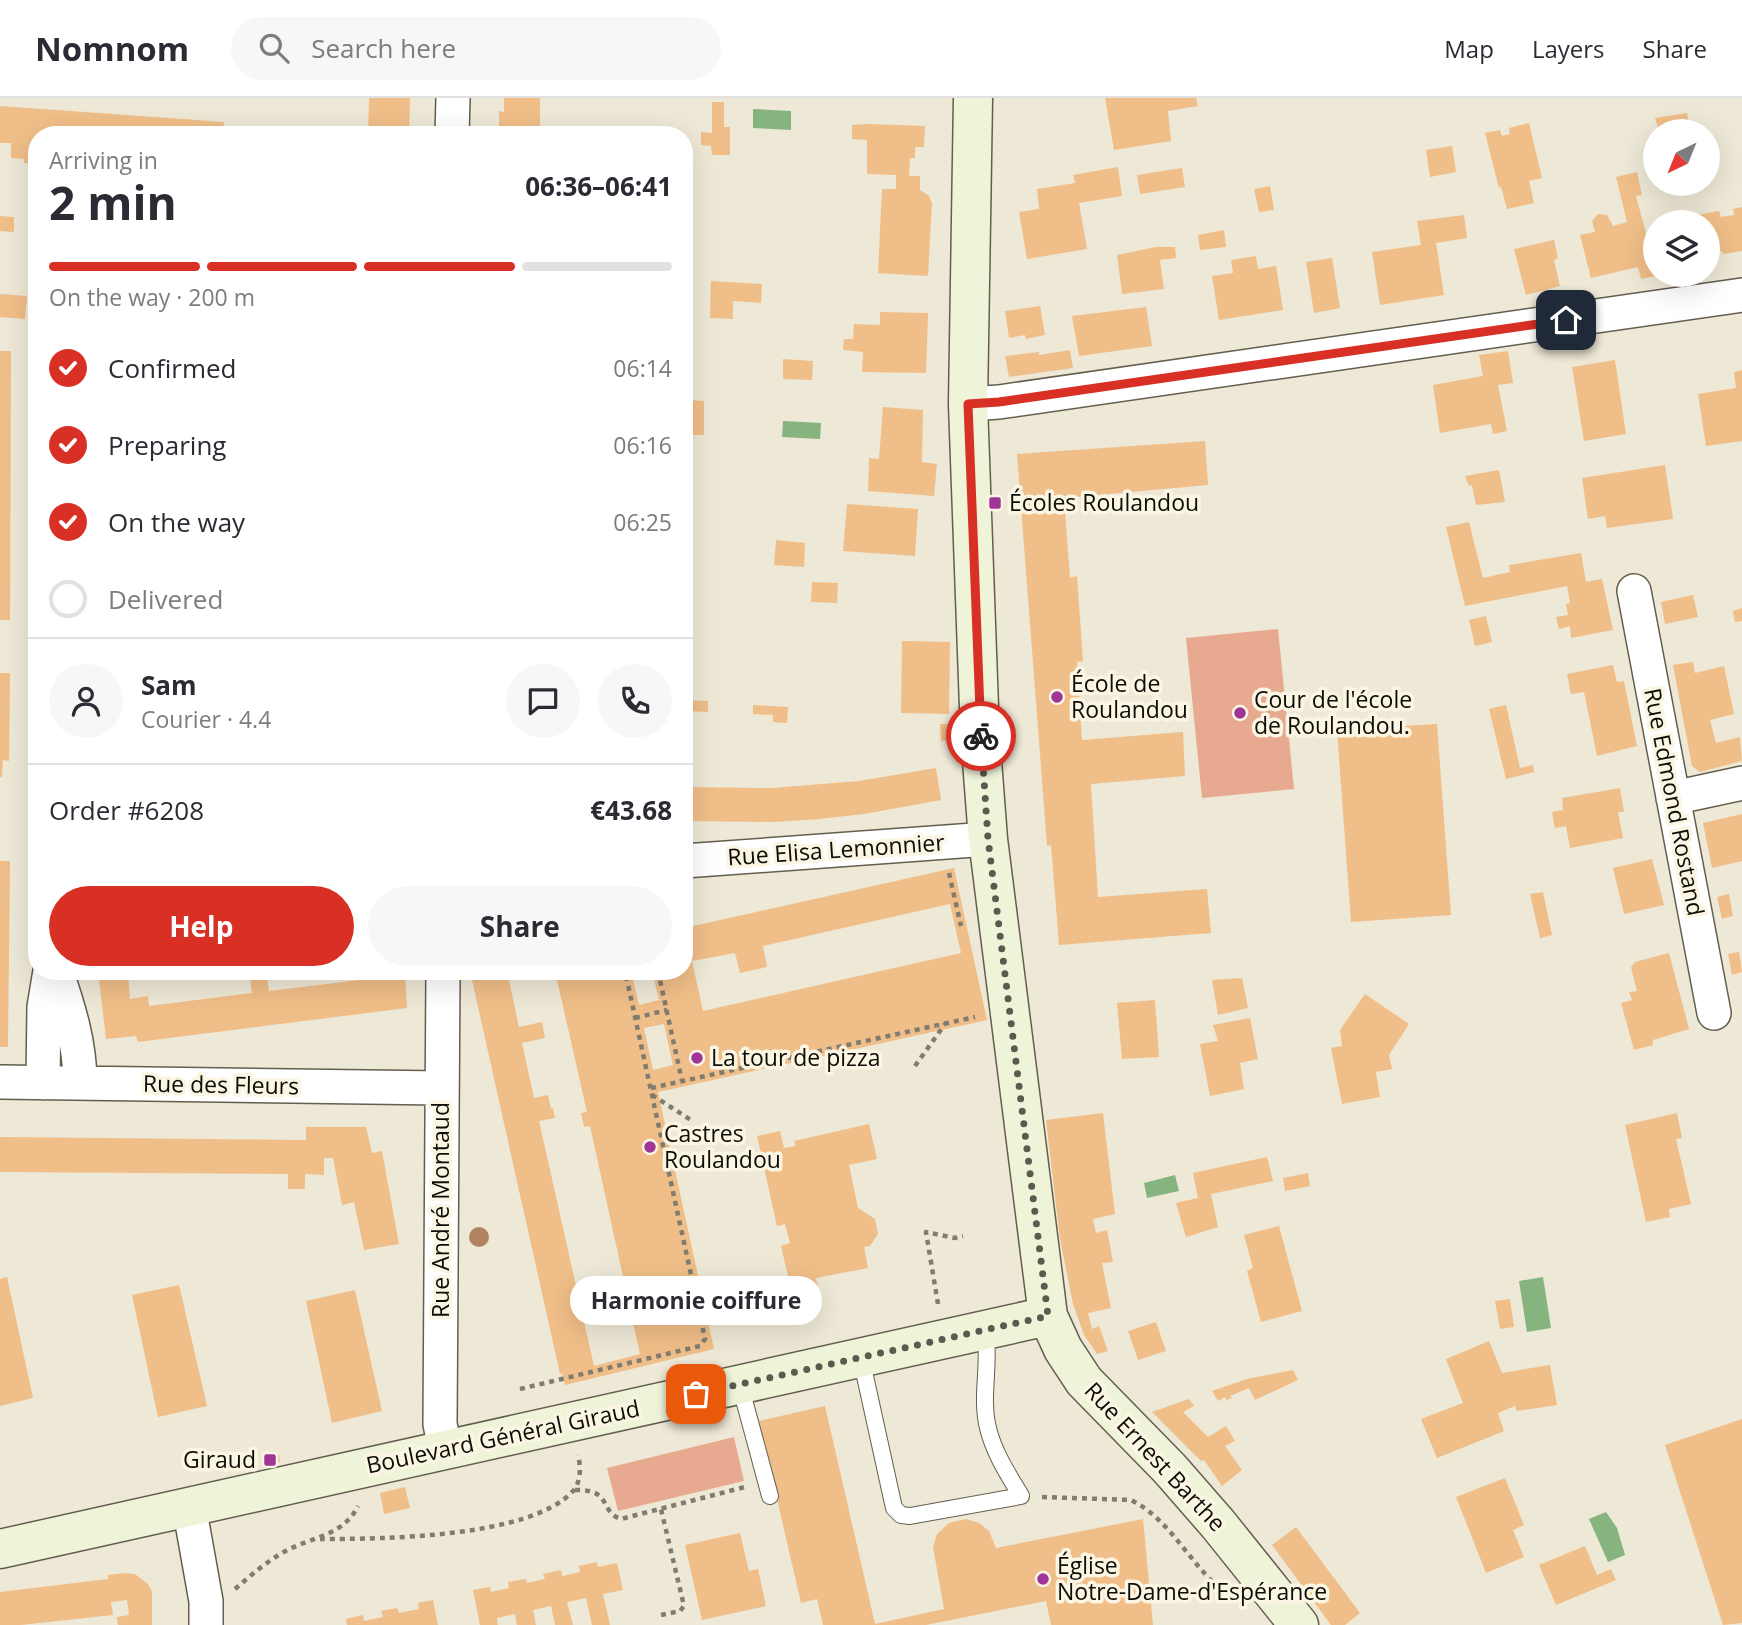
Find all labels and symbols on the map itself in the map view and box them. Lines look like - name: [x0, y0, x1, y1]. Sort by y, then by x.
- north arrow: [1643, 119, 1720, 196]
- pin: [1536, 290, 1596, 350]
- place label: Écoles Roulandou: [1009, 486, 1199, 518]
- marker: Écoles Roulandou: [987, 495, 1003, 511]
- place label: École de Roulandou: [1071, 667, 1188, 725]
- place label: Cour de l'école de Roulandou.: [1254, 683, 1412, 741]
- street label: Rue Edmond Rostand: [1637, 685, 1713, 918]
- marker: École de Roulandou: [1049, 689, 1065, 705]
- courier: [946, 701, 1016, 771]
- marker: Cour de l'école de Roulandou.: [1232, 705, 1248, 721]
- street label: Rue Elisa Lemonnier: [726, 825, 946, 873]
- place label: La tour de pizza: [711, 1041, 880, 1073]
- marker: La tour de pizza: [689, 1050, 705, 1066]
- street label: Rue des Fleurs: [143, 1067, 299, 1101]
- street label: Rue André Montaud: [424, 1102, 456, 1318]
- place label: Castres Roulandou: [664, 1117, 781, 1175]
- marker: Castres Roulandou: [642, 1139, 658, 1155]
- callout: Harmonie coiffure: [570, 1275, 822, 1324]
- pin: [666, 1364, 726, 1424]
- street label: Rue Ernest Barthe: [1078, 1375, 1234, 1538]
- street label: Boulevard Général Giraud: [363, 1391, 642, 1481]
- place label: Giraud: [183, 1443, 256, 1475]
- marker: Giraud: [262, 1452, 278, 1468]
- place label: Église Notre-Dame-d'Espérance: [1057, 1549, 1327, 1607]
- marker: Église Notre-Dame-d'Espérance: [1035, 1571, 1051, 1587]

